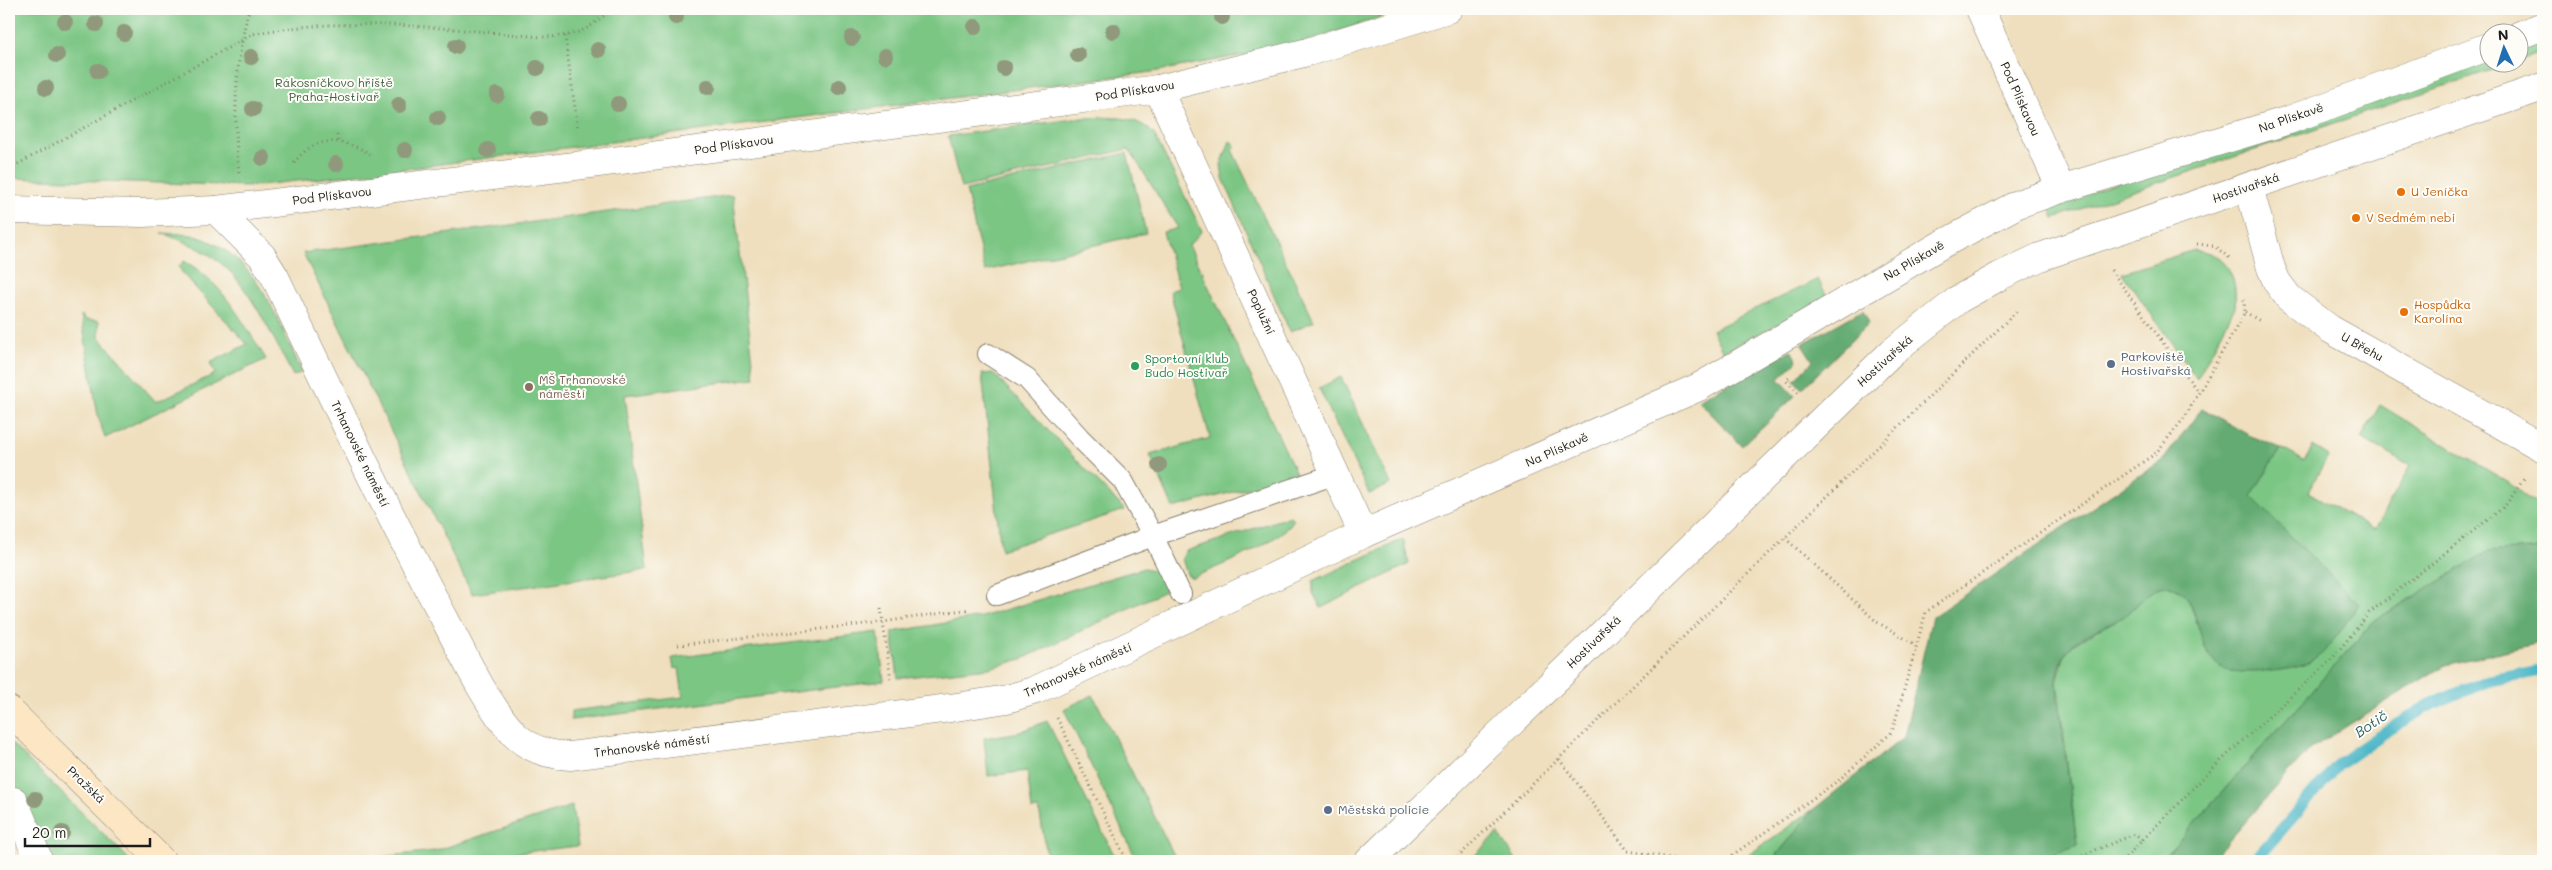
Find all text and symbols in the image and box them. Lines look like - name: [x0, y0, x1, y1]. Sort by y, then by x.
- north arrow: [2480, 22, 2530, 72]
- text: N: [2497, 25, 2509, 44]
- street label: Pod Plískavou: [1997, 59, 2044, 138]
- park label: Rákosníčkovo hřiště Praha-Hostivař: [275, 74, 393, 104]
- street label: Pod Plískavou: [1094, 76, 1175, 104]
- street label: Na Plískavě: [2256, 99, 2325, 136]
- street label: Pod Plískavou: [693, 131, 774, 157]
- street label: Hostivařská: [2210, 168, 2281, 206]
- street label: Pod Plískavou: [291, 182, 372, 208]
- place label: U Jeníčka: [2411, 183, 2468, 199]
- marker: U Jeníčka: [2395, 186, 2407, 198]
- place label: V Sedmém nebi: [2366, 209, 2455, 225]
- marker: V Sedmém nebi: [2350, 212, 2362, 224]
- street label: Na Plískavě: [1880, 236, 1947, 284]
- street label: Poplužní: [1244, 286, 1280, 337]
- place label: Hospůdka Karolína: [2414, 296, 2471, 326]
- marker: Hospůdka Karolína: [2398, 306, 2410, 318]
- street label: U Břehu: [2338, 328, 2387, 364]
- street label: Hostivařská: [1853, 331, 1916, 390]
- place label: Parkoviště Hostivařská: [2121, 348, 2191, 378]
- place label: Sportovní klub Budo Hostivař: [1145, 350, 1229, 380]
- marker: Parkoviště Hostivařská: [2105, 358, 2117, 370]
- marker: Sportovní klub Budo Hostivař: [1129, 360, 1141, 372]
- place label: MŠ Trhanovské náměstí: [539, 371, 626, 401]
- marker: MŠ Trhanovské náměstí: [523, 381, 535, 393]
- street label: Trhanovské náměstí: [328, 398, 394, 510]
- street label: Na Plískavě: [1523, 428, 1591, 470]
- street label: Hostivařská: [1563, 611, 1624, 671]
- street label: Trhanovské náměstí: [1021, 638, 1134, 700]
- water label: Botič: [2351, 706, 2391, 741]
- street label: Trhanovské náměstí: [593, 730, 711, 760]
- street label: Pražská: [64, 762, 109, 806]
- place label: Městská policie: [1338, 801, 1429, 817]
- marker: Městská policie: [1322, 804, 1334, 816]
- scale bar: [25, 815, 150, 847]
- text: 20 m: [32, 822, 66, 842]

